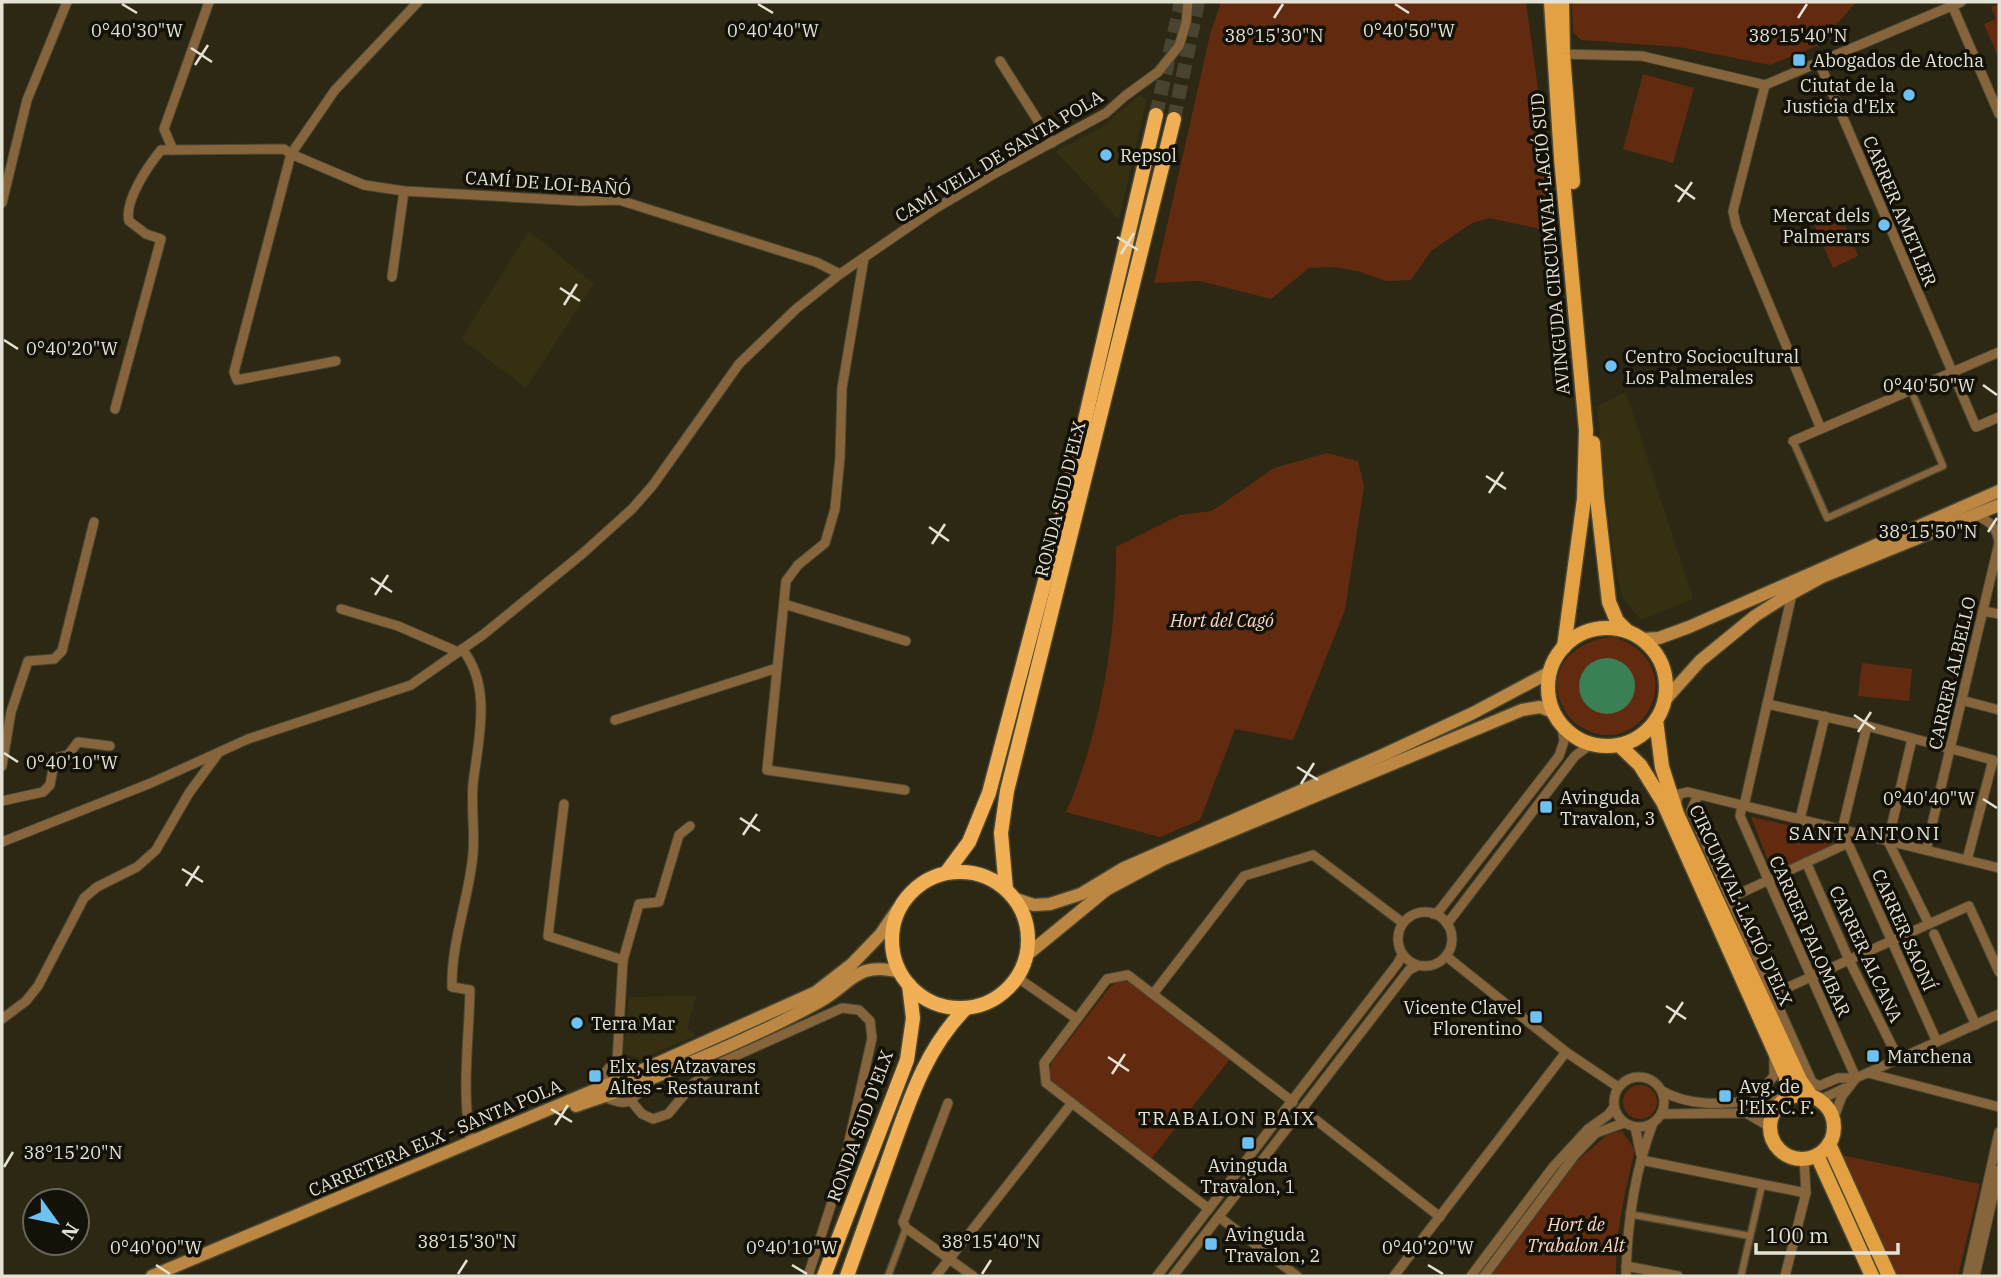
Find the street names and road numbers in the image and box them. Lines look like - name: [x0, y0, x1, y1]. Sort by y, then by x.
- street label: CAMÍ VELL DE SANTA POLA: [891, 84, 1108, 227]
- street label: AVINGUDA CIRCUMVAL·LACIÓ SUD: [1525, 92, 1575, 396]
- street label: CARRER AMETLER: [1858, 132, 1942, 290]
- street label: CAMÍ DE LOI-BAÑÓ: [464, 166, 632, 200]
- street label: RONDA SUD D'ELX: [1030, 419, 1090, 579]
- street label: CARRER ALBELLO: [1923, 594, 1981, 752]
- street label: CIRCUMVAL·LACIÓ D'ELX: [1684, 801, 1798, 1009]
- street label: CARRER PALOMBAR: [1764, 852, 1856, 1020]
- street label: CARRER SAONÍ: [1867, 865, 1941, 995]
- street label: CARRER ALCANA: [1824, 882, 1908, 1027]
- street label: RONDA SUD D'ELX: [822, 1047, 898, 1205]
- street label: CARRETERA ELX - SANTA POLA: [305, 1074, 566, 1202]

